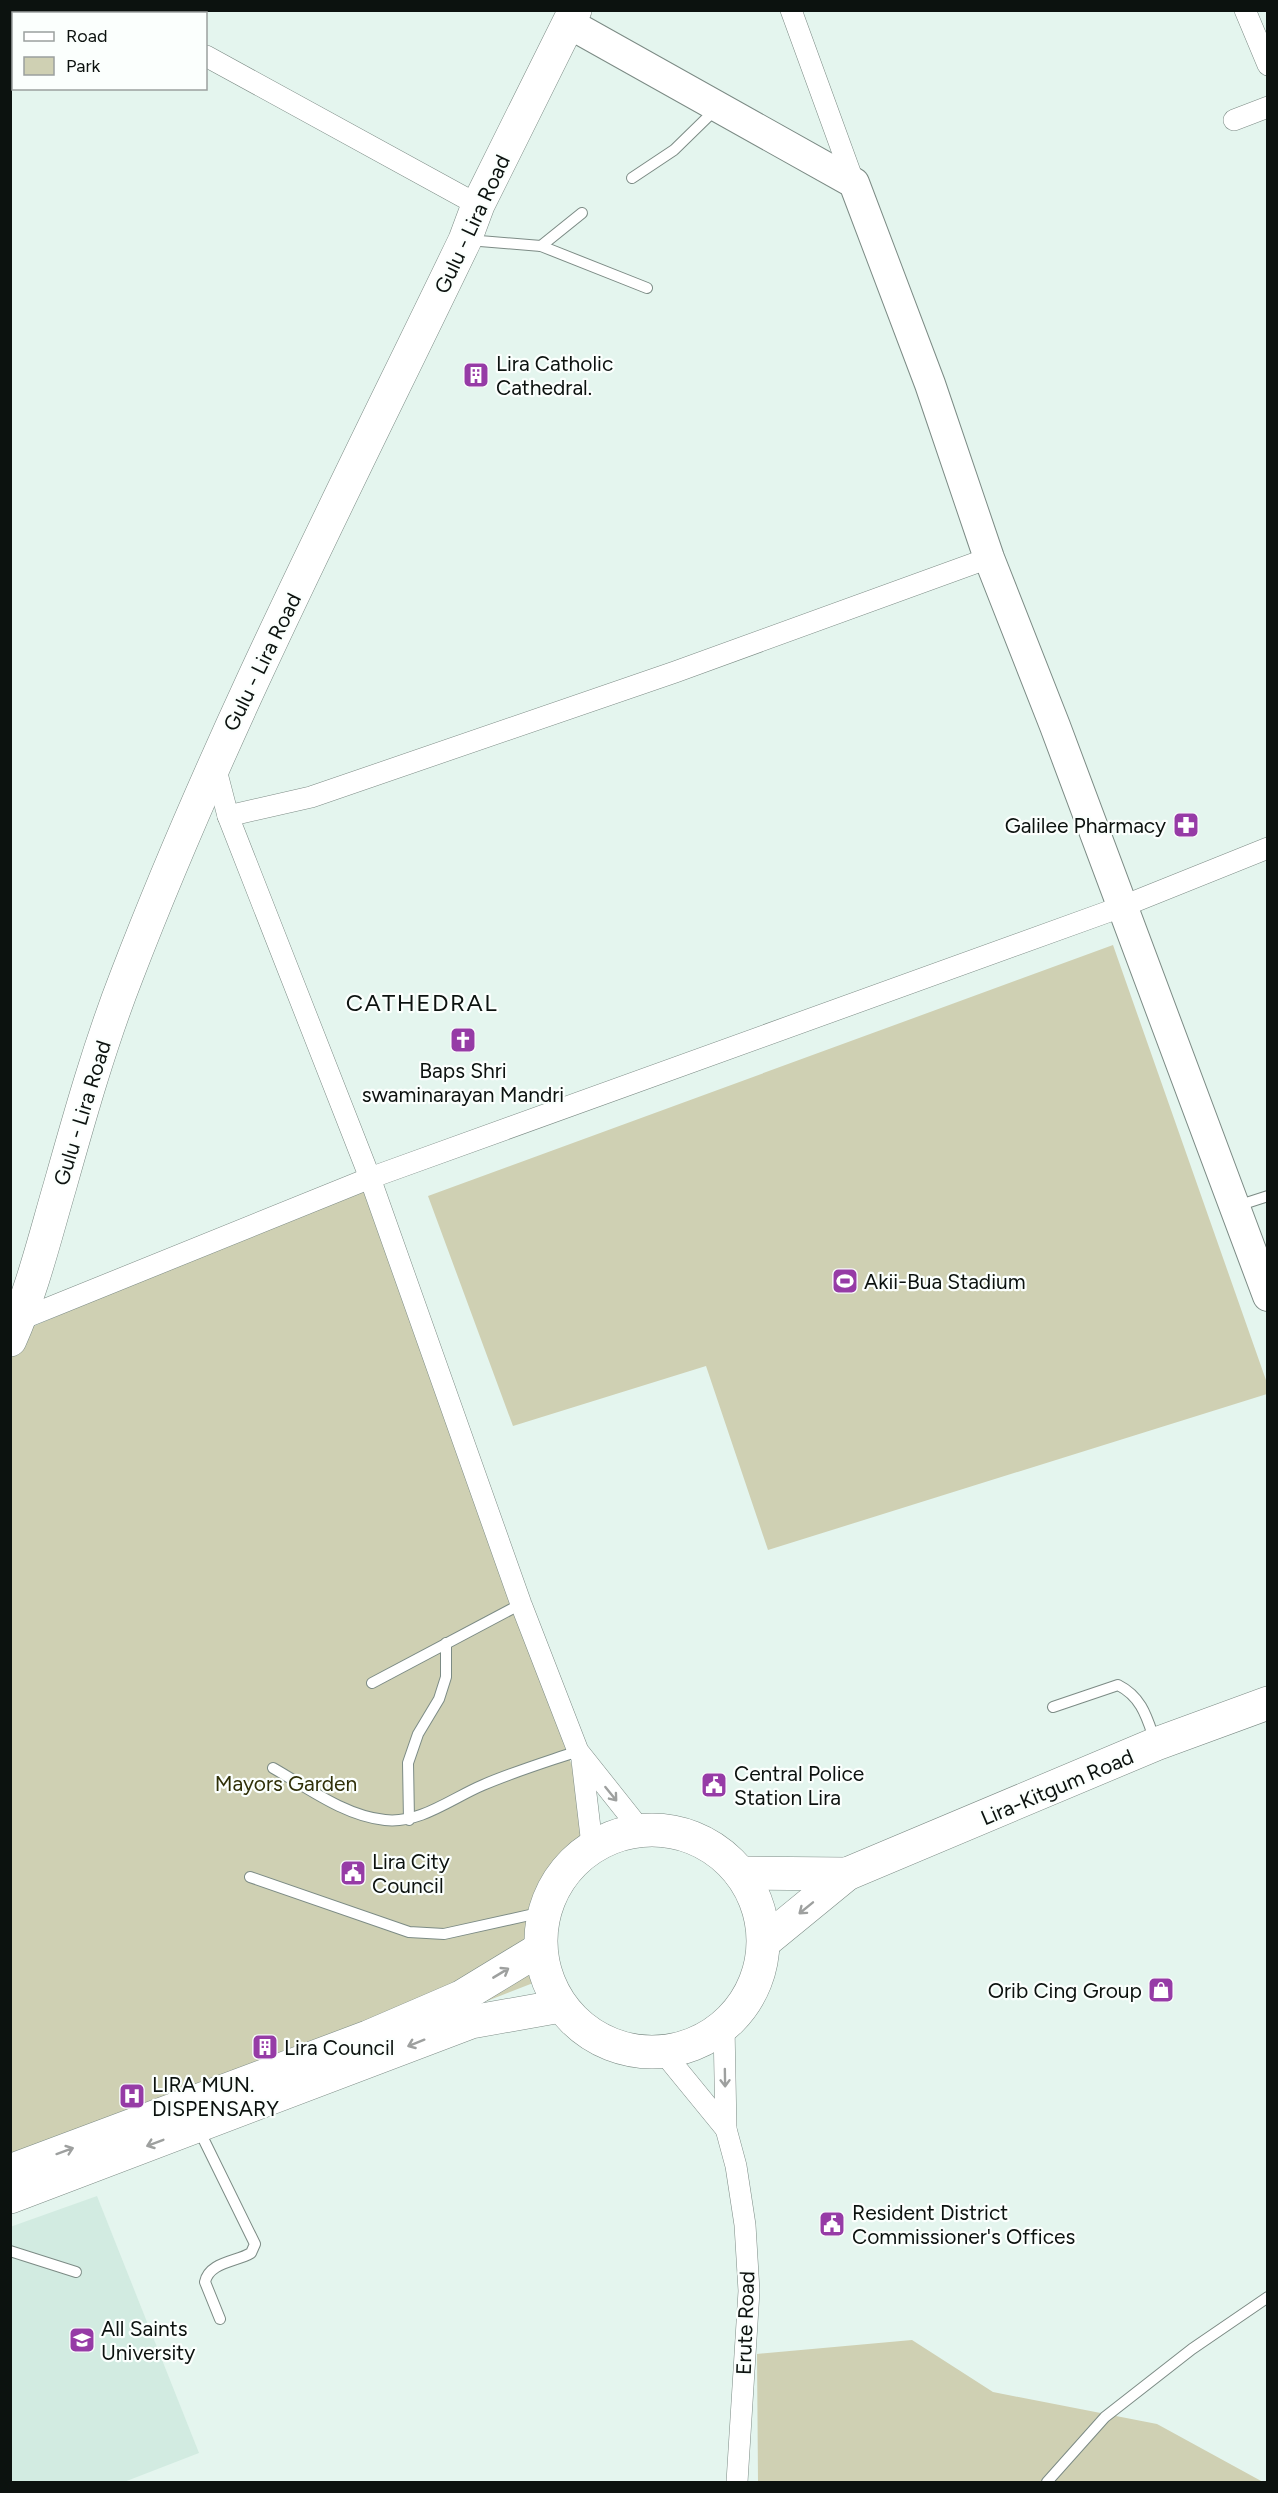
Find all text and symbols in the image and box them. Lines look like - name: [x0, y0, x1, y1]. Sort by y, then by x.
- legend: [12, 12, 207, 90]
- text: Road: [66, 25, 107, 47]
- text: Park: [66, 55, 101, 77]
- street label: Gulu - Lira Road: [429, 151, 515, 297]
- place label: Lira Catholic Cathedral.: [496, 351, 613, 400]
- building icon: Lira Catholic Cathedral.: [461, 360, 491, 390]
- street label: Gulu - Lira Road: [218, 589, 306, 735]
- pharmacy icon: Galilee Pharmacy: [1171, 810, 1201, 840]
- place label: Galilee Pharmacy: [1005, 813, 1166, 838]
- district label: CATHEDRAL: [346, 988, 498, 1017]
- church icon: Baps Shri swaminarayan Mandri: [448, 1025, 478, 1055]
- street label: Gulu - Lira Road: [48, 1037, 116, 1189]
- place label: Baps Shri swaminarayan Mandri: [362, 1058, 564, 1107]
- sports icon: Akii-Bua Stadium: [830, 1266, 860, 1296]
- place label: Akii-Bua Stadium: [864, 1269, 1026, 1294]
- street label: Lira-Kitgum Road: [977, 1744, 1137, 1830]
- place label: Central Police Station Lira: [734, 1761, 864, 1810]
- public building icon: Central Police Station Lira: [699, 1770, 729, 1800]
- park label: Mayors Garden: [215, 1771, 357, 1796]
- one-way arrow: [604, 1786, 617, 1802]
- place label: Lira City Council: [372, 1849, 450, 1898]
- public building icon: Lira City Council: [338, 1858, 368, 1888]
- one-way arrow: [798, 1901, 814, 1914]
- one-way arrow: [492, 1967, 509, 1979]
- shop icon: Orib Cing Group: [1146, 1975, 1176, 2005]
- place label: Orib Cing Group: [988, 1978, 1142, 2003]
- building icon: Lira Council: [250, 2032, 280, 2062]
- place label: Lira Council: [284, 2035, 394, 2060]
- one-way arrow: [407, 2039, 426, 2050]
- one-way arrow: [719, 2067, 731, 2087]
- place label: LIRA MUN. DISPENSARY: [152, 2072, 279, 2121]
- hospital icon: LIRA MUN. DISPENSARY: [117, 2081, 147, 2111]
- one-way arrow: [147, 2138, 165, 2149]
- one-way arrow: [56, 2145, 74, 2156]
- place label: Resident District Commissioner's Offices: [852, 2200, 1075, 2249]
- public building icon: Resident District Commissioner's Offices: [817, 2209, 847, 2239]
- street label: Erute Road: [731, 2271, 759, 2375]
- place label: All Saints University: [101, 2316, 195, 2365]
- school or university icon: All Saints University: [67, 2325, 97, 2355]

